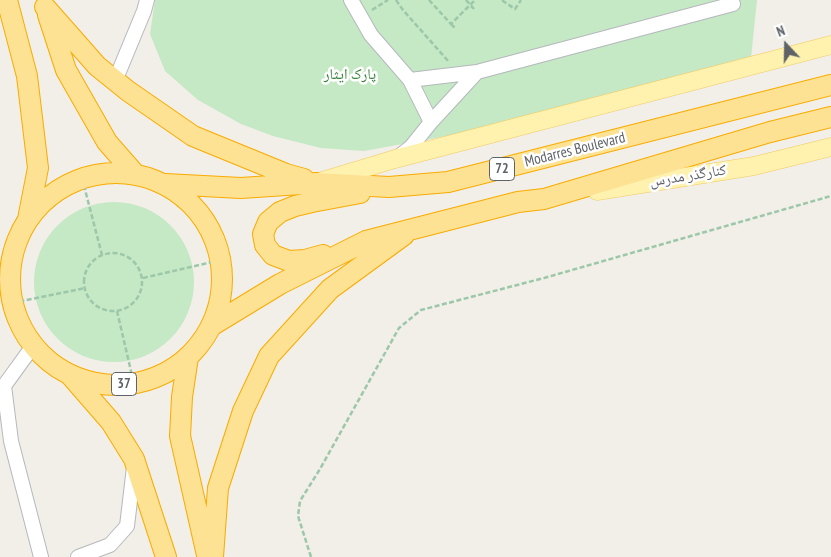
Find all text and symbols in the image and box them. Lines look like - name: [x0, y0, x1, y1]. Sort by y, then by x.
- north arrow: [761, 20, 811, 70]
- text: N: [774, 21, 787, 41]
- park label: پارک ایثار: [324, 66, 376, 84]
- street label: Modarres Boulevard: [523, 129, 627, 171]
- road number: 72: [490, 157, 514, 180]
- street label: کنارگذر مدرس: [648, 161, 728, 191]
- road number: 37: [112, 372, 136, 396]

